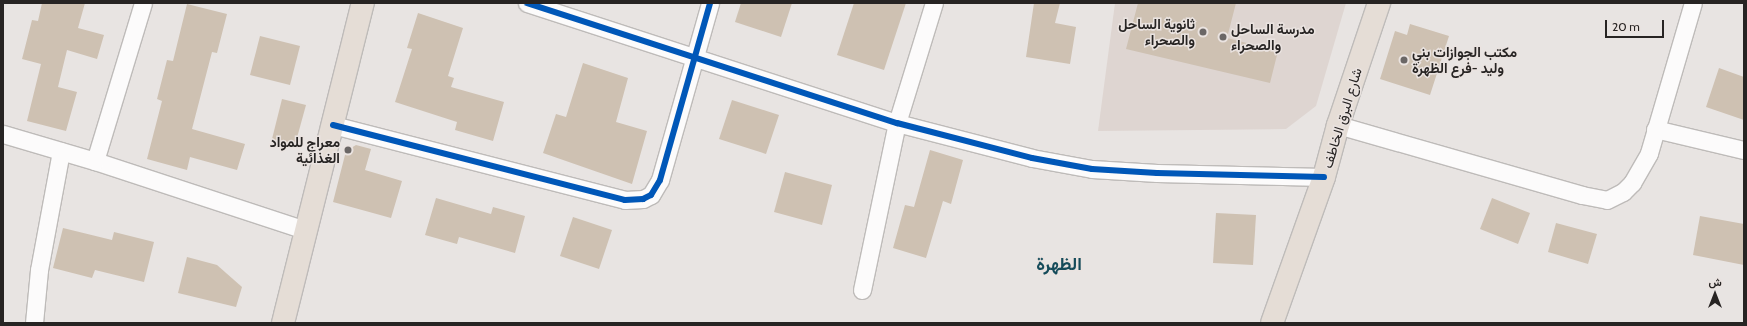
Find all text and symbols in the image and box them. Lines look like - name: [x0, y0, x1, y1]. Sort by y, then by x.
- scale bar: [1607, 12, 1666, 38]
- place label: ثانوية الساحل والصحراء: [1118, 16, 1195, 48]
- text: 20 m: [1612, 19, 1640, 34]
- place label: مدرسة الساحل والصحراء: [1231, 21, 1314, 54]
- marker: ثانوية الساحل والصحراء: [1198, 27, 1208, 37]
- marker: مدرسة الساحل والصحراء: [1218, 32, 1228, 42]
- place label: مكتب الجوازات بني وليد -فرع الظهرة: [1412, 44, 1517, 76]
- marker: مكتب الجوازات بني وليد -فرع الظهرة: [1399, 55, 1409, 65]
- street label: شارع البرق الخاطف: [1319, 66, 1365, 170]
- place label: معراج للمواد الغذائية: [270, 134, 340, 166]
- marker: معراج للمواد الغذائية: [343, 145, 353, 155]
- district label: الظهرة: [1036, 253, 1082, 275]
- north arrow: [1695, 274, 1735, 314]
- text: ش: [1708, 275, 1722, 289]

